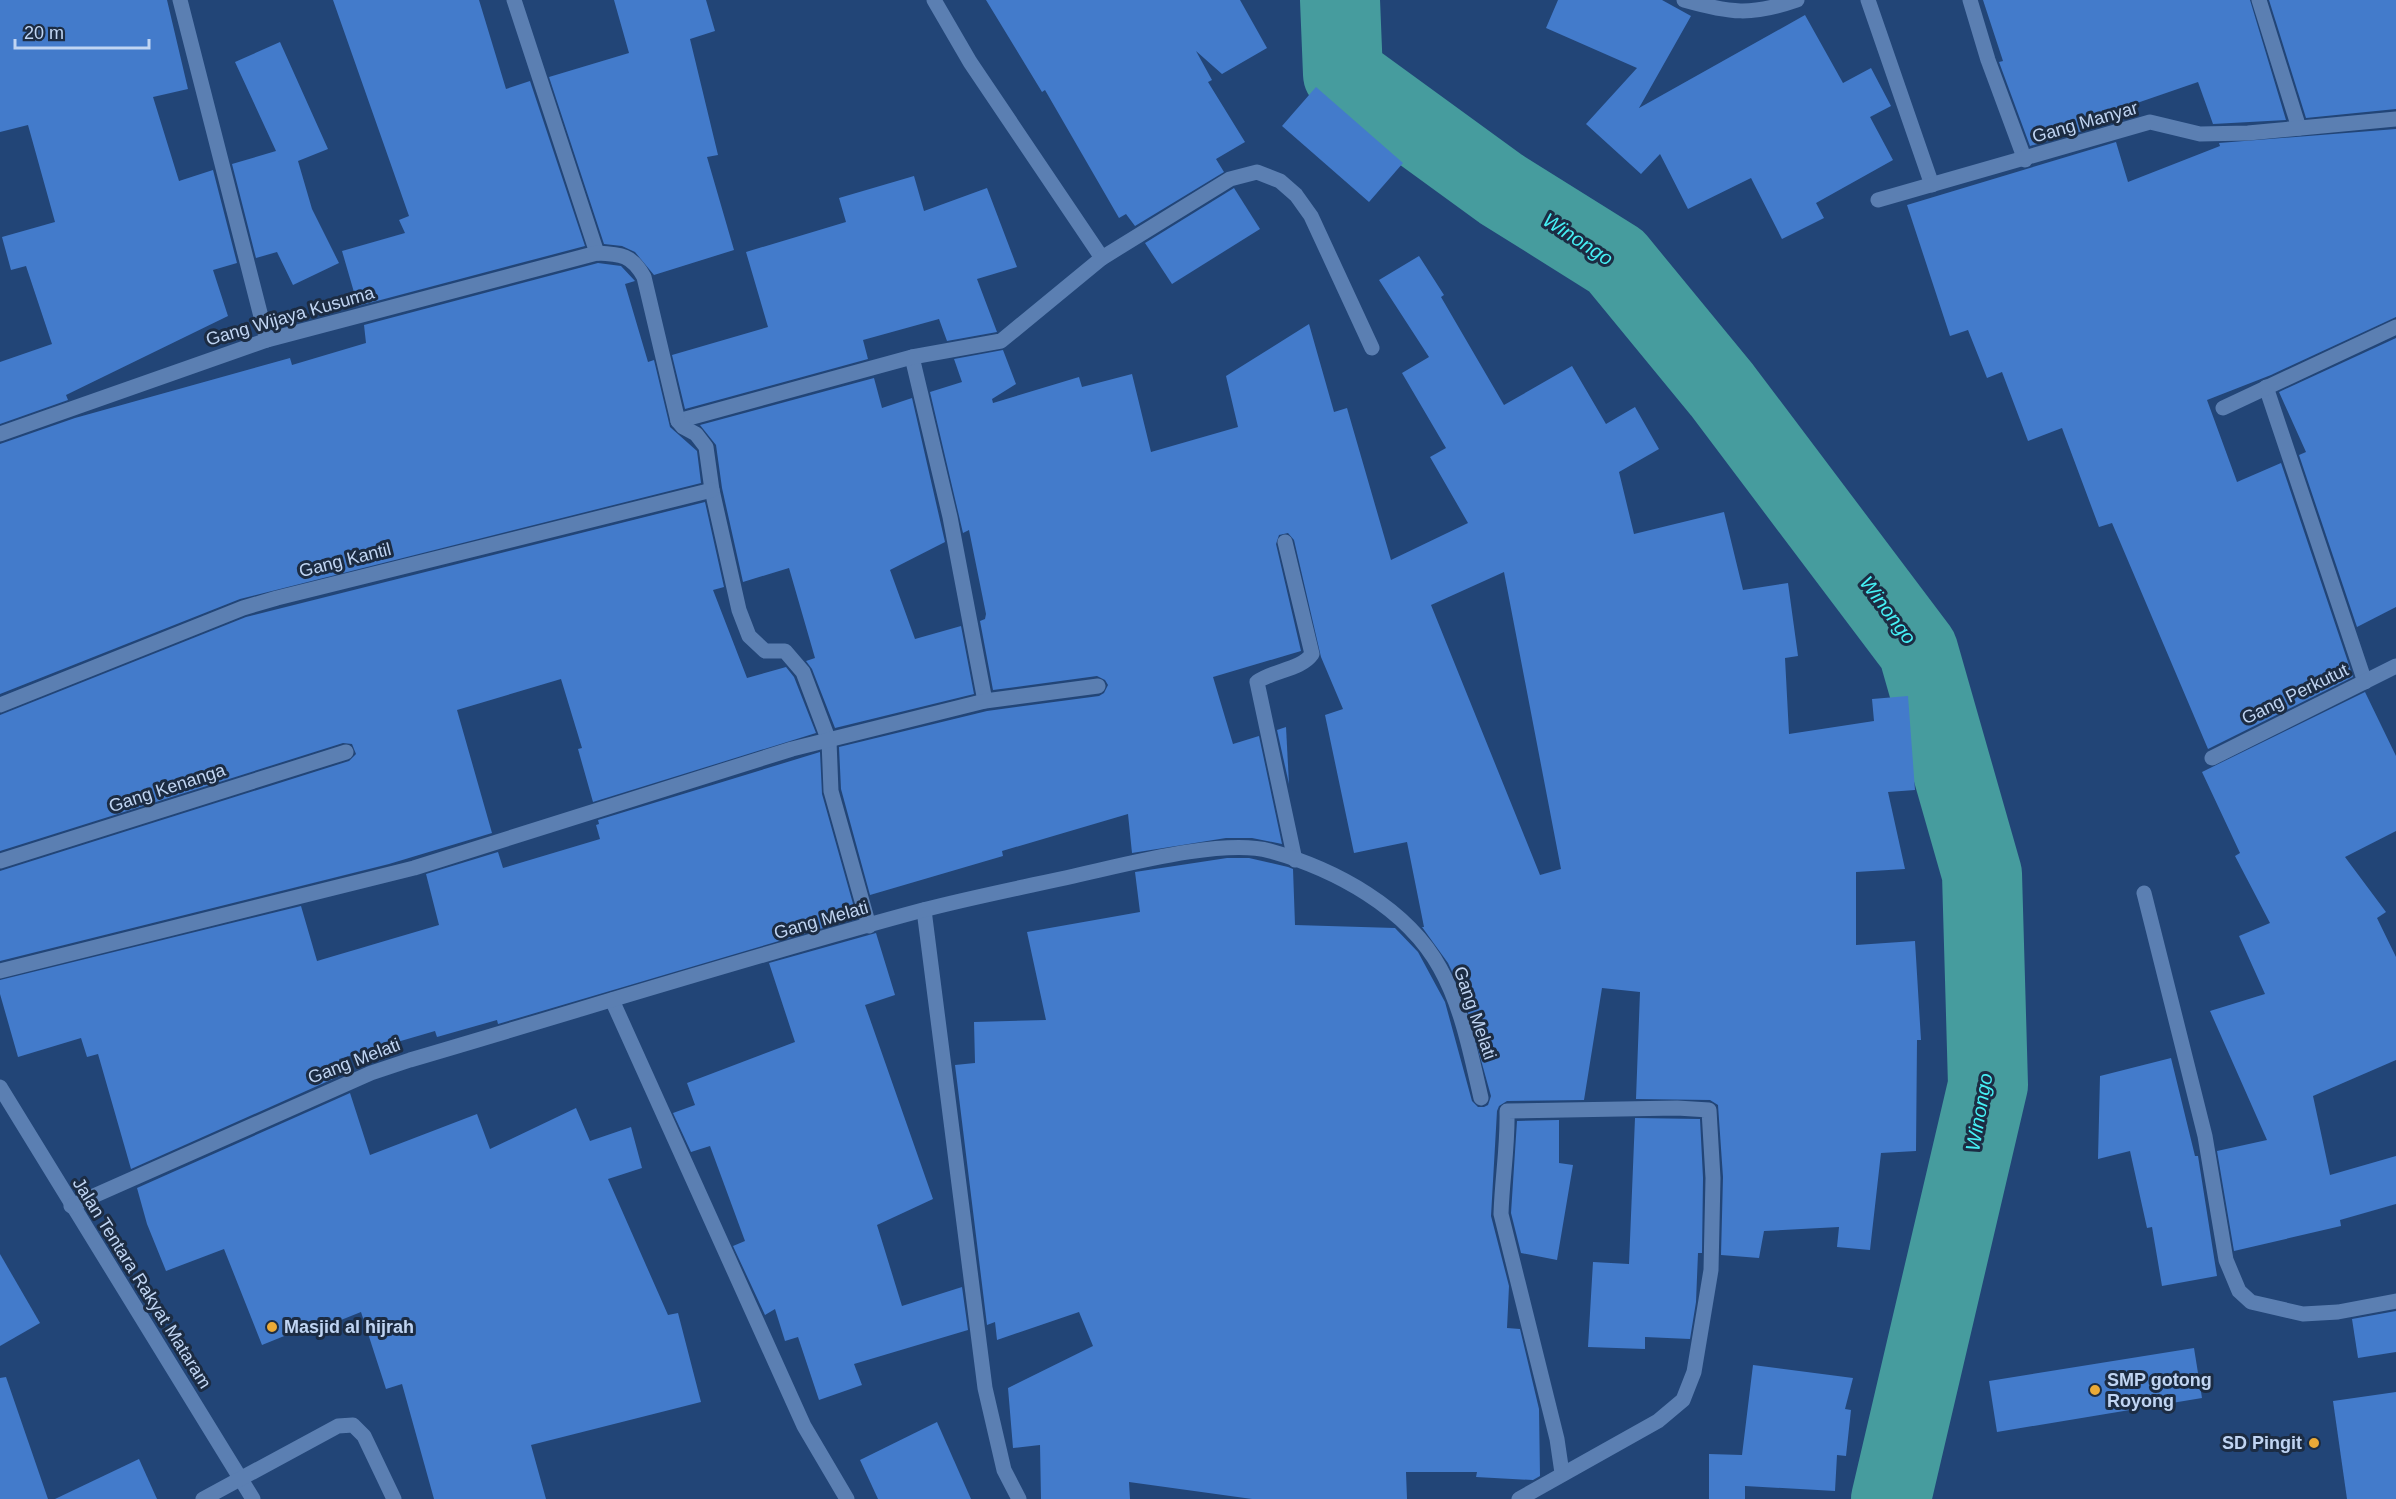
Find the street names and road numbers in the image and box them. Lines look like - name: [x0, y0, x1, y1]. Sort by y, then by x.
- street label: Gang Manyar: [2030, 97, 2140, 147]
- street label: Gang Wijaya Kusuma: [204, 282, 377, 350]
- street label: Gang Kantil: [297, 539, 393, 581]
- street label: Gang Perkutut: [2238, 660, 2352, 728]
- street label: Gang Kenanga: [106, 759, 229, 816]
- street label: Gang Melati: [772, 897, 870, 943]
- street label: Gang Melati: [1450, 964, 1500, 1062]
- street label: Gang Melati: [305, 1034, 403, 1088]
- street label: Jalan Tentara Rakyat Mataram: [69, 1174, 215, 1392]

